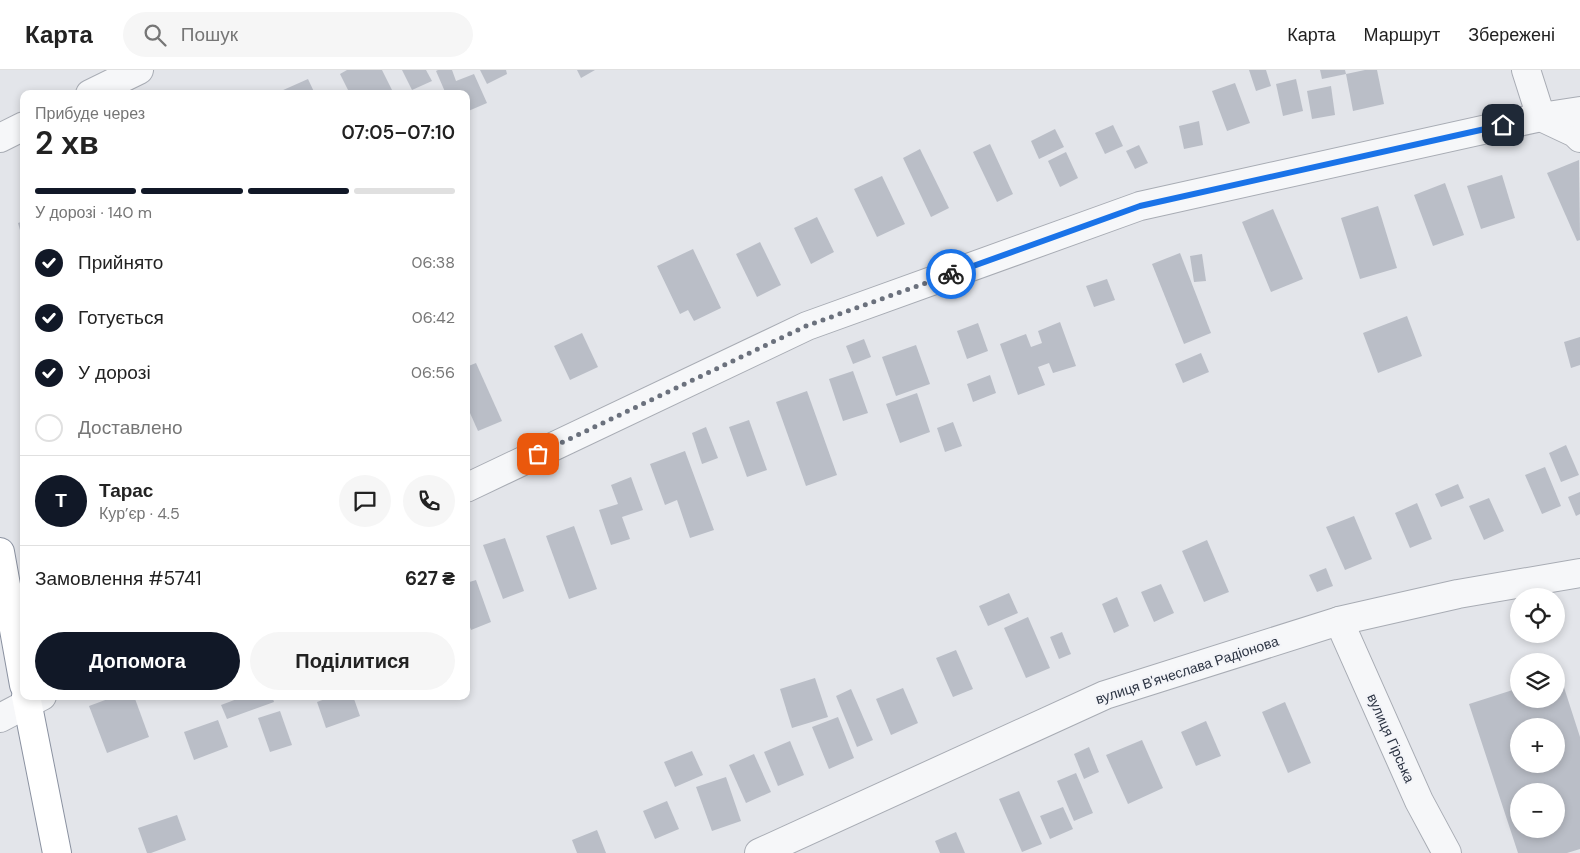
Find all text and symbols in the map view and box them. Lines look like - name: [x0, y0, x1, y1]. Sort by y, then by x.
- search box: [123, 12, 473, 57]
- text: Карта: [25, 19, 93, 50]
- icon: search: [141, 21, 169, 49]
- text: Пошук: [181, 22, 238, 47]
- text: Карта: [1287, 23, 1335, 47]
- text: Маршрут: [1363, 23, 1440, 47]
- text: Збережені: [1468, 23, 1555, 47]
- text: Прибуде через: [35, 103, 145, 124]
- pin: [1482, 104, 1524, 146]
- icon: home: [1489, 111, 1517, 139]
- text: 07:05–07:10: [341, 120, 455, 145]
- text: 2 хв: [35, 122, 99, 164]
- text: У дорозі · 140 m: [35, 202, 152, 223]
- icon: check: [35, 249, 63, 277]
- courier: [926, 249, 976, 299]
- text: Прийнято: [78, 250, 163, 275]
- text: 06:38: [412, 252, 455, 273]
- icon: bike: [937, 260, 965, 288]
- icon: check: [35, 304, 63, 332]
- text: Готується: [78, 305, 164, 330]
- text: 06:42: [412, 307, 455, 328]
- icon: check: [35, 359, 63, 387]
- text: У дорозі: [78, 360, 151, 385]
- text: 06:56: [411, 362, 455, 383]
- text: Доставлено: [78, 415, 183, 440]
- pin: [517, 433, 559, 475]
- icon: bag: [524, 440, 552, 468]
- button: chat: [339, 475, 391, 527]
- button: phone: [403, 475, 455, 527]
- text: Тарас: [99, 478, 153, 503]
- text: Т: [55, 488, 67, 513]
- text: Кур’єр · 4.5: [99, 503, 180, 524]
- text: Замовлення #5741: [35, 566, 201, 591]
- text: 627 ₴: [405, 566, 455, 591]
- map controls: [1510, 588, 1565, 838]
- button: locate: [1510, 588, 1565, 643]
- button: Допомога: [35, 632, 240, 690]
- button: Поділитися: [250, 632, 455, 690]
- street label: вулиця В'ячеслава Радіонова: [1093, 632, 1281, 708]
- button: layers: [1510, 653, 1565, 708]
- street label: вулиця Гірська: [1363, 690, 1419, 786]
- button: +: [1510, 718, 1565, 773]
- button: −: [1510, 783, 1565, 838]

